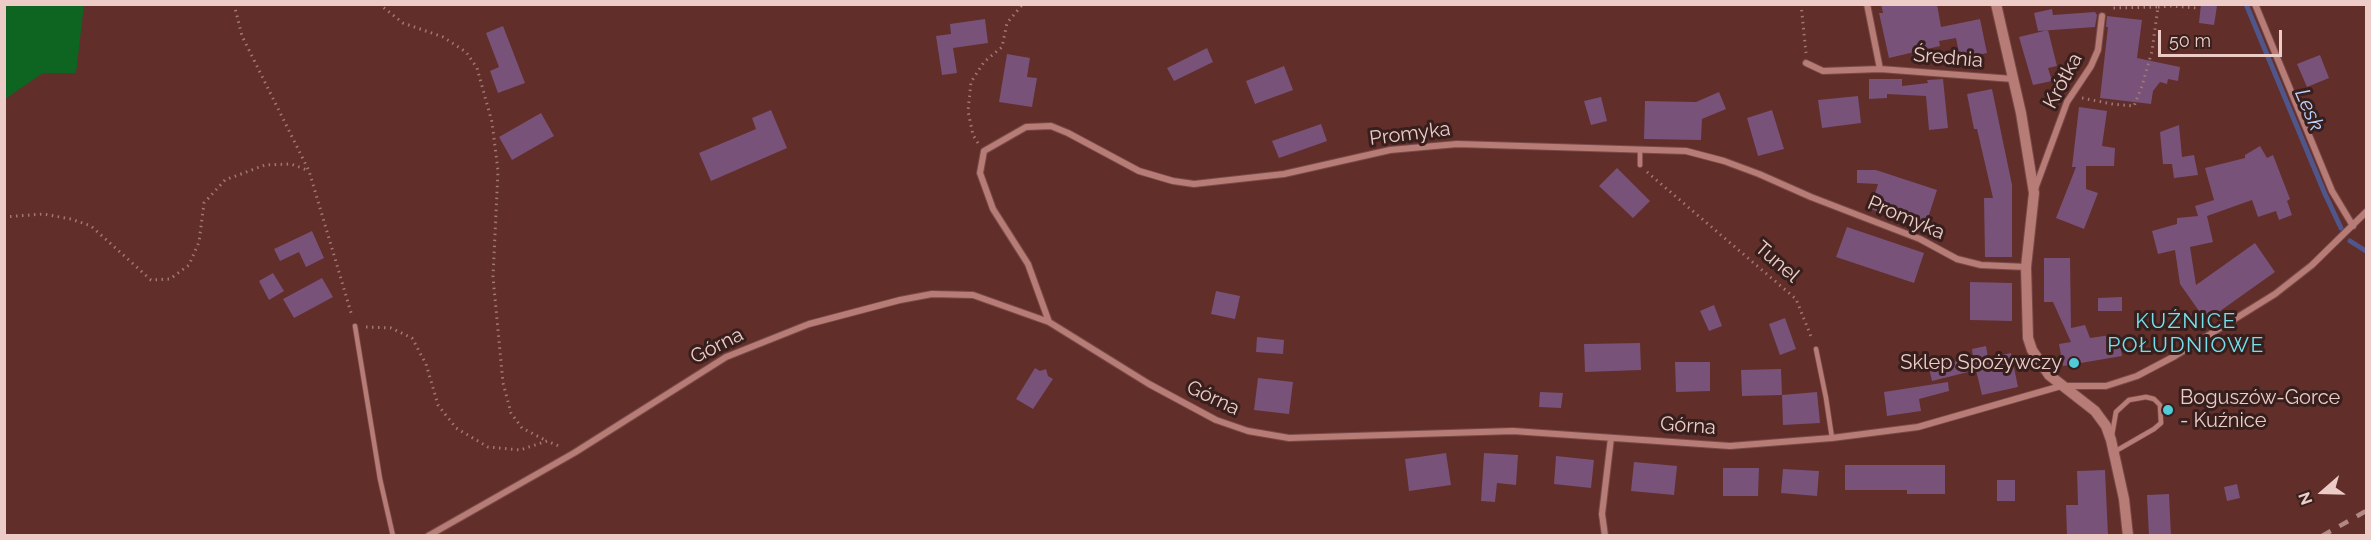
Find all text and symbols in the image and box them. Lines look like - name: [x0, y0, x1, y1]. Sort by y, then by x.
- scale bar: [2161, 18, 2286, 56]
- text: 50 m: [2169, 30, 2211, 51]
- street label: Średnia: [1912, 43, 1984, 73]
- street label: Krótka: [2038, 49, 2088, 113]
- water label: Lesk: [2289, 85, 2329, 135]
- street label: Promyka: [1368, 117, 1452, 151]
- street label: Promyka: [1864, 191, 1948, 245]
- street label: Tunel: [1750, 236, 1804, 288]
- district label: KUŹNICE POŁUDNIOWE: [2107, 309, 2265, 359]
- street label: Górna: [687, 323, 747, 369]
- place label: Sklep Spożywczy: [1900, 351, 2062, 375]
- marker: Sklep Spożywczy: [2067, 356, 2081, 370]
- street label: Górna: [1183, 375, 1243, 421]
- place label: Boguszów-Gorce - Kuźnice: [2180, 386, 2340, 433]
- marker: Boguszów-Gorce - Kuźnice: [2161, 403, 2175, 417]
- street label: Górna: [1659, 412, 1717, 440]
- north arrow: [2293, 462, 2353, 522]
- text: N: [2295, 489, 2317, 507]

